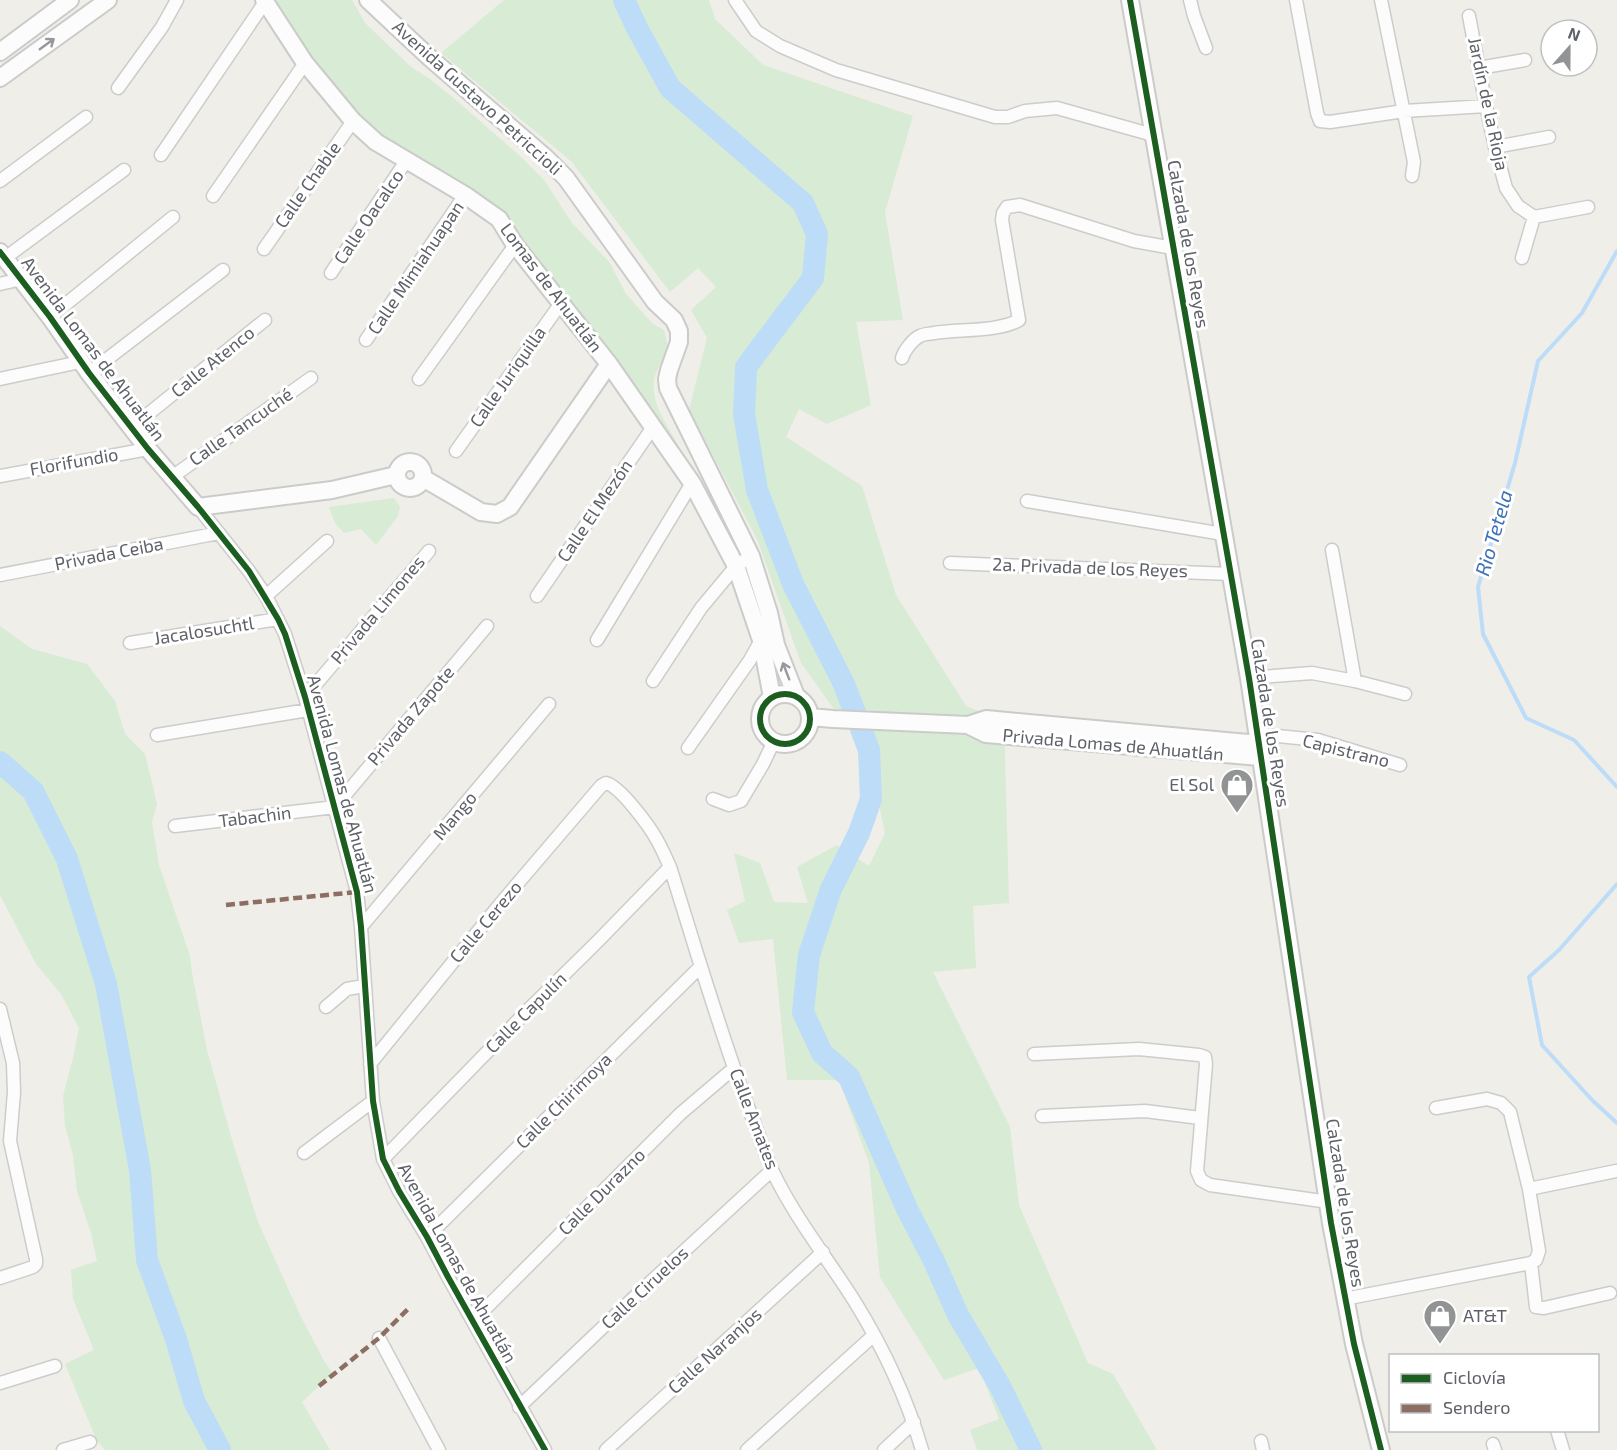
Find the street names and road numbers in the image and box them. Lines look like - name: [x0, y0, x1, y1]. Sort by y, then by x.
- street label: Avenida Gustavo Petriccioli: [388, 15, 567, 179]
- street label: Jardín de la Rioja: [1464, 35, 1514, 172]
- street label: Calle Chable: [269, 137, 345, 232]
- street label: Calzada de los Reyes: [1163, 158, 1215, 330]
- street label: Calle Oacalco: [328, 165, 408, 268]
- street label: Calle Mimiahuapan: [362, 197, 468, 338]
- street label: Lomas de Ahuatlán: [496, 218, 608, 356]
- street label: Avenida Lomas de Ahuatlán: [17, 252, 170, 445]
- street label: Calle Atenco: [166, 321, 259, 402]
- street label: Calle Juriquilla: [464, 322, 550, 431]
- street label: Calle Tancuché: [184, 382, 296, 470]
- street label: Florifundio: [28, 442, 120, 480]
- street label: Calle El Mezón: [552, 455, 637, 566]
- street label: Privada Ceiba: [53, 532, 165, 574]
- street label: Privada Limones: [325, 551, 429, 668]
- street label: 2a. Privada de los Reyes: [992, 553, 1188, 581]
- street label: Jacalosuchtl: [152, 611, 256, 649]
- street label: Calzada de los Reyes: [1247, 637, 1295, 809]
- street label: Privada Zapote: [362, 661, 458, 770]
- street label: Avenida Lomas de Ahuatlán: [303, 672, 383, 895]
- street label: Privada Lomas de Ahuatlán: [1002, 723, 1225, 765]
- street label: Capistrano: [1300, 729, 1392, 771]
- street label: Mango: [428, 787, 481, 844]
- street label: Tabachin: [217, 801, 292, 831]
- street label: Calle Cerezo: [445, 876, 526, 967]
- street label: Calle Capulín: [480, 967, 570, 1057]
- street label: Calle Chirimoya: [511, 1048, 616, 1153]
- street label: Calle Amates: [726, 1065, 784, 1172]
- street label: Calzada de los Reyes: [1322, 1117, 1370, 1289]
- street label: Calle Durazno: [553, 1143, 649, 1239]
- street label: Avenida Lomas de Ahuatlán: [394, 1159, 522, 1366]
- street label: Calle Ciruelos: [596, 1241, 692, 1333]
- street label: Calle Naranjos: [663, 1302, 766, 1398]

